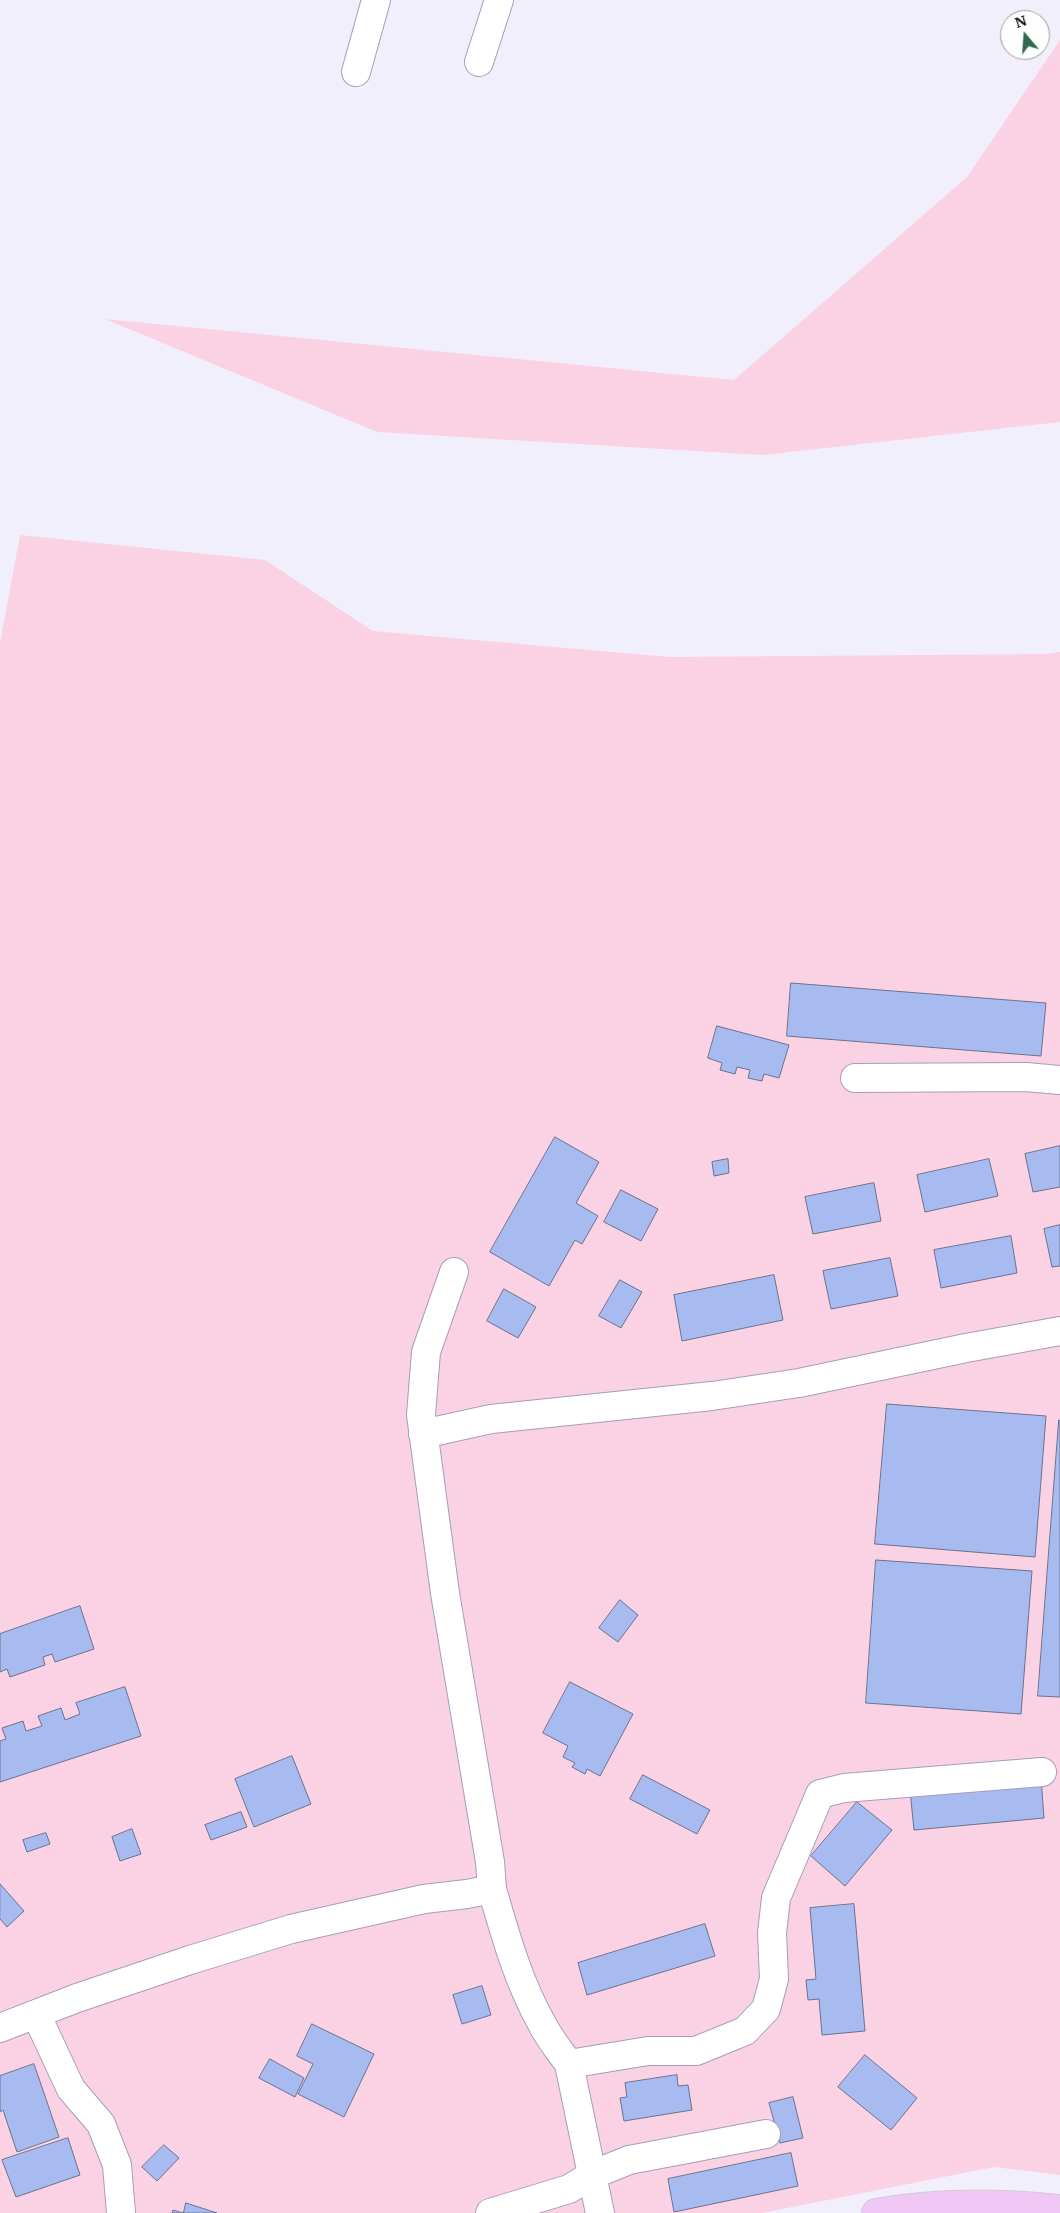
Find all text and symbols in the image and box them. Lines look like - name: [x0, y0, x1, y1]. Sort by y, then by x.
- north arrow: [1000, 10, 1050, 60]
- text: N: [1013, 11, 1029, 32]

